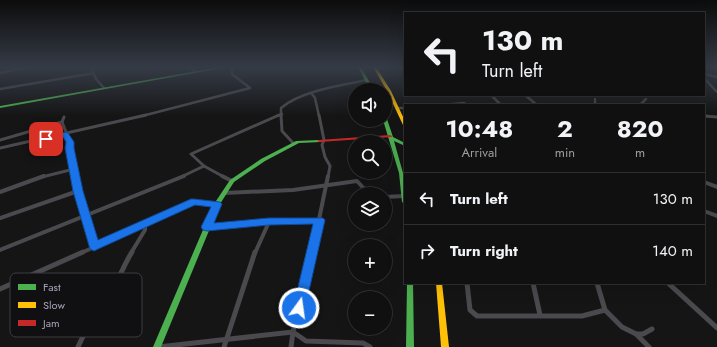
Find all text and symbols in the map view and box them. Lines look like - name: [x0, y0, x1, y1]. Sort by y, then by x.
- text: 130 m: [482, 20, 564, 61]
- icon: left: [416, 28, 468, 80]
- text: Turn left: [482, 58, 542, 84]
- map controls: [348, 83, 392, 335]
- button: sound: [348, 83, 392, 127]
- text: 10:48: [446, 111, 513, 146]
- text: 2: [557, 111, 573, 146]
- text: 820: [617, 111, 663, 146]
- pin: [29, 122, 63, 156]
- icon: arrive: [35, 128, 57, 150]
- button: search: [348, 135, 392, 179]
- text: Arrival: [461, 143, 497, 162]
- text: min: [555, 143, 575, 162]
- text: m: [635, 143, 645, 162]
- button: layers: [348, 187, 392, 231]
- icon: left: [416, 188, 438, 210]
- text: Turn left: [450, 188, 508, 210]
- text: 130 m: [653, 188, 693, 210]
- button: +: [348, 239, 392, 283]
- icon: right: [416, 240, 438, 262]
- text: Turn right: [450, 240, 518, 262]
- text: 140 m: [652, 240, 693, 262]
- legend: [10, 273, 142, 337]
- text: Fast: [43, 279, 61, 295]
- position arrow: [278, 287, 320, 329]
- button: −: [348, 291, 392, 335]
- text: Slow: [43, 297, 65, 313]
- text: Jam: [41, 315, 60, 331]

